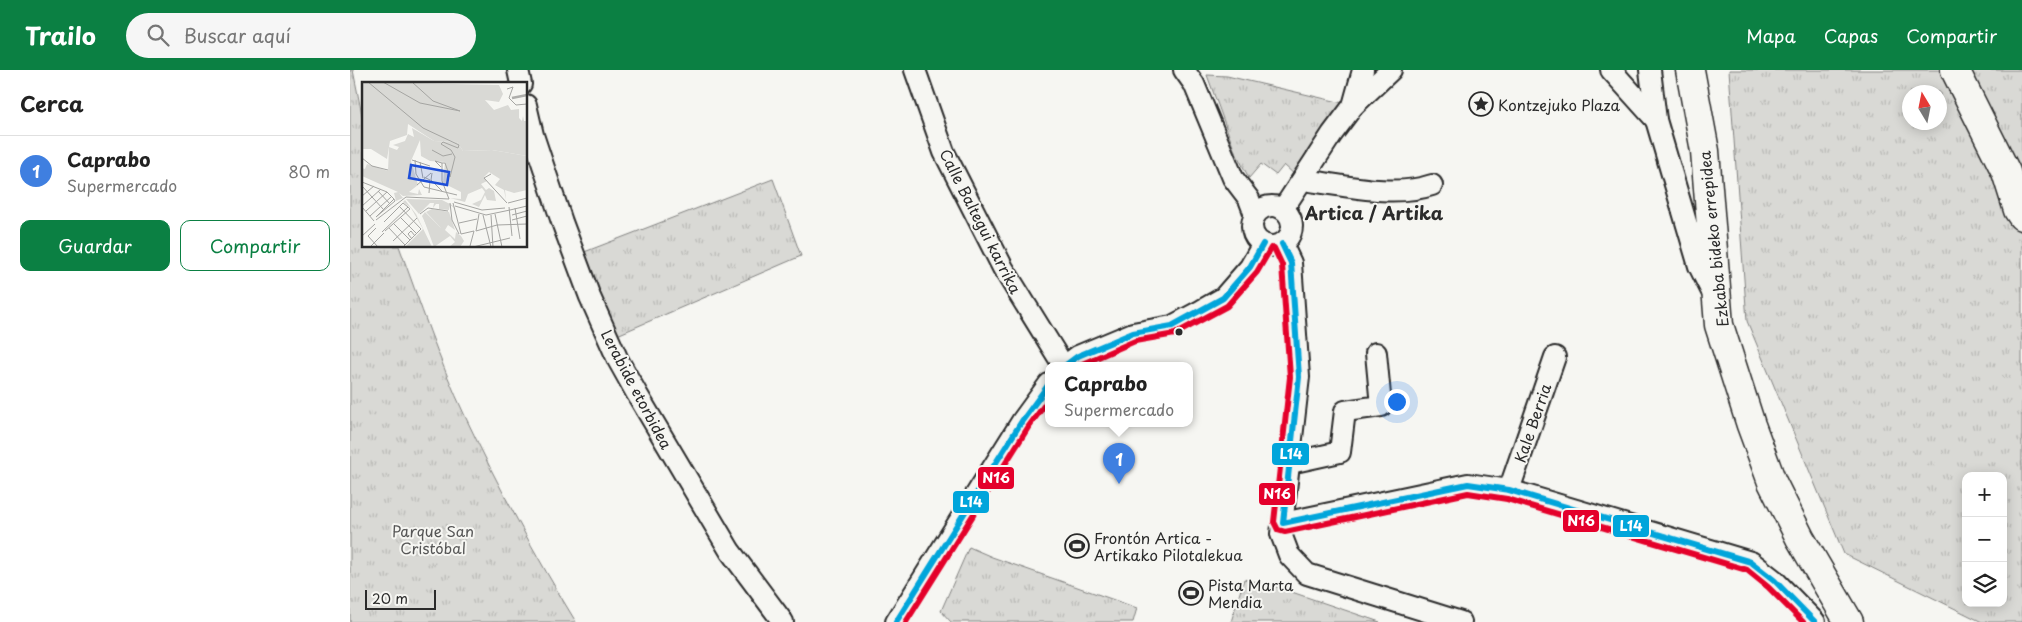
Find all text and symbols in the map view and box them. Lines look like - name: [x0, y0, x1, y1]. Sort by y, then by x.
- search box: [126, 13, 476, 58]
- text: Trailo: [25, 17, 96, 53]
- icon: search: [144, 21, 172, 49]
- text: Buscar aquí: [184, 21, 291, 49]
- text: Mapa: [1746, 22, 1796, 49]
- text: Capas: [1824, 22, 1878, 49]
- text: Compartir: [1906, 22, 1997, 49]
- inset map: [362, 82, 528, 248]
- north arrow: [1902, 85, 1947, 130]
- text: Cerca: [20, 87, 84, 119]
- place icon: Kontzejuko Plaza: [1468, 91, 1494, 117]
- place label: Kontzejuko Plaza: [1498, 93, 1621, 116]
- text: Caprabo: [67, 145, 150, 173]
- street label: Calle Baltegui karrika: [934, 145, 1028, 298]
- street label: Ezkaba bideko errepidea: [1692, 149, 1734, 328]
- text: 1: [32, 159, 40, 183]
- text: 80 m: [288, 159, 330, 183]
- text: Supermercado: [67, 173, 177, 197]
- district label: Artica / Artika: [1304, 199, 1444, 226]
- button: Guardar: [20, 220, 170, 271]
- button: Compartir: [180, 220, 330, 271]
- street label: Lerabide etorbidea: [596, 325, 678, 453]
- unlabelled marker: [1174, 327, 1184, 337]
- popup: [1045, 362, 1193, 427]
- text: Caprabo: [1064, 369, 1147, 397]
- street label: Kale Berria: [1508, 380, 1556, 466]
- your location: [1384, 389, 1410, 415]
- text: Supermercado: [1064, 397, 1174, 421]
- line badge: L14: [1271, 442, 1310, 466]
- pin: 1: [1103, 443, 1135, 484]
- text: L14: [1280, 443, 1303, 464]
- line badge: N16: [977, 466, 1015, 490]
- text: N16: [982, 467, 1010, 488]
- map controls: [1962, 472, 2007, 607]
- button: +: [1962, 472, 2007, 517]
- line badge: N16: [1258, 482, 1296, 506]
- text: N16: [1263, 483, 1291, 504]
- line badge: L14: [952, 490, 990, 514]
- text: L14: [960, 491, 983, 512]
- line badge: N16: [1562, 509, 1600, 533]
- text: N16: [1567, 510, 1595, 531]
- line badge: L14: [1612, 514, 1650, 538]
- text: L14: [1620, 515, 1643, 536]
- button: −: [1962, 517, 2007, 562]
- park label: Parque San Cristóbal: [392, 519, 474, 559]
- place label: Frontón Artica - Artikako Pilotalekua: [1094, 526, 1243, 566]
- sports icon: Frontón Artica - Artikako Pilotalekua: [1064, 533, 1090, 559]
- button: layers: [1962, 562, 2007, 607]
- place label: Pista Marta Mendia: [1208, 573, 1294, 613]
- sports icon: Pista Marta Mendia: [1178, 580, 1204, 606]
- scale bar: [365, 587, 436, 610]
- text: 20 m: [372, 588, 408, 609]

